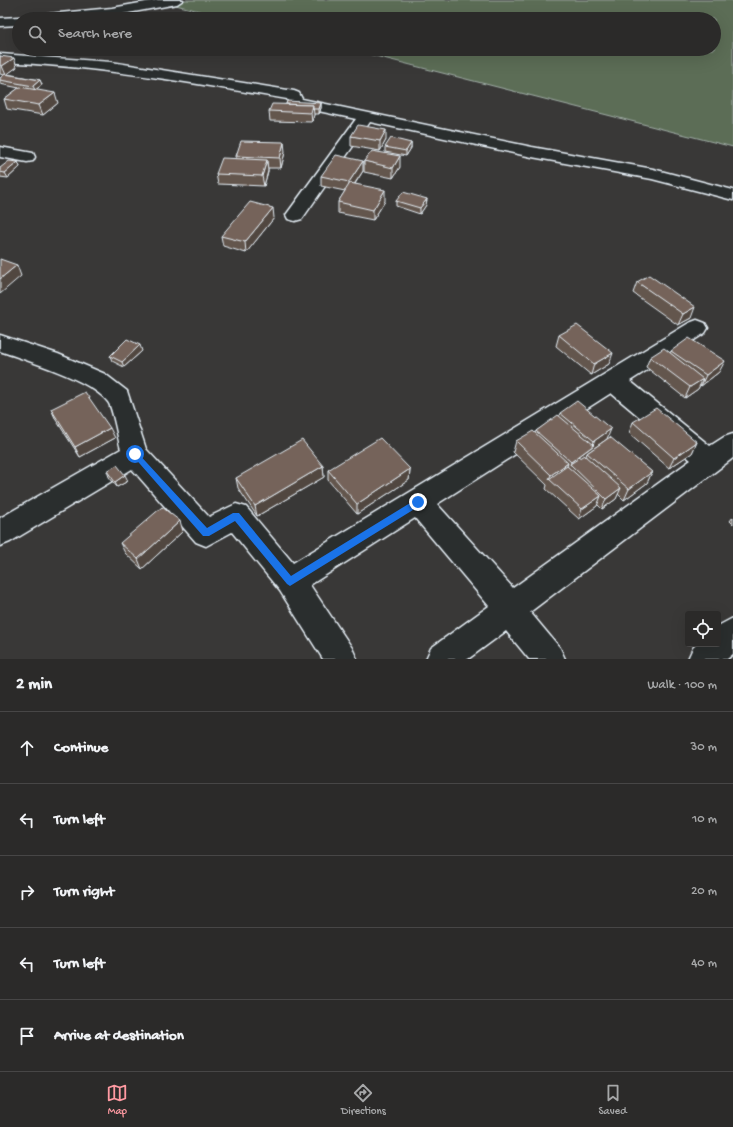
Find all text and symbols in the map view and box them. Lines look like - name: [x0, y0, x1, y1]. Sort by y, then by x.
- search box: [12, 12, 721, 56]
- icon: search: [26, 23, 48, 45]
- text: Search here: [58, 25, 132, 43]
- route start: [126, 445, 144, 463]
- route end: [409, 493, 427, 511]
- map controls: [685, 611, 721, 647]
- button: locate: [685, 611, 721, 647]
- text: 2 min: [16, 675, 52, 695]
- text: Walk · 100 m: [648, 678, 717, 693]
- icon: ahead: [16, 737, 38, 759]
- text: Continue: [54, 739, 108, 757]
- text: 30 m: [691, 740, 717, 755]
- icon: left: [16, 809, 38, 831]
- text: Turn left: [54, 811, 105, 829]
- text: 10 m: [692, 812, 717, 827]
- icon: right: [16, 881, 38, 903]
- text: Turn right: [54, 883, 114, 901]
- text: 20 m: [691, 884, 717, 899]
- icon: left: [16, 953, 38, 975]
- text: Turn left: [54, 955, 105, 973]
- text: 40 m: [691, 956, 717, 971]
- icon: arrive: [16, 1025, 38, 1047]
- text: Arrive at destination: [54, 1027, 184, 1045]
- tab: Map: [106, 1082, 128, 1118]
- tab: Directions: [341, 1082, 386, 1118]
- tab: Saved: [598, 1082, 627, 1118]

